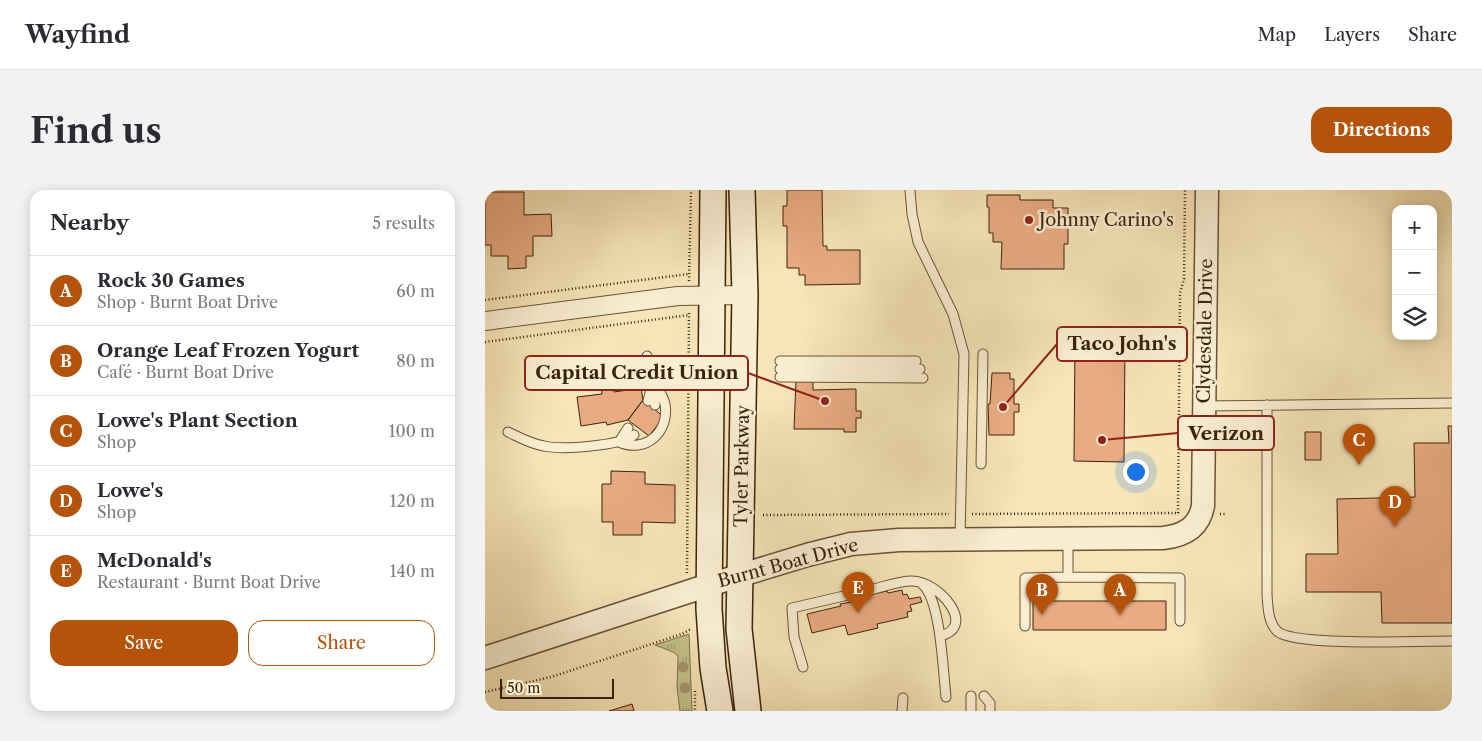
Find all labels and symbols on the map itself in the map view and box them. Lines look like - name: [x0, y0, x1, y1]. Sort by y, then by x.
- place label: Johnny Carino's: [1036, 209, 1174, 231]
- marker: Johnny Carino's: [1023, 214, 1035, 226]
- street label: Clydesdale Drive: [1193, 258, 1217, 404]
- callout: Taco John's: [1057, 327, 1187, 361]
- text: Taco John's: [1067, 332, 1177, 355]
- callout: Capital Credit Union: [525, 356, 748, 390]
- text: Capital Credit Union: [535, 361, 739, 384]
- street label: Tyler Parkway: [730, 404, 754, 527]
- callout: Verizon: [1178, 416, 1274, 450]
- text: Verizon: [1187, 422, 1264, 445]
- pin: C: [1343, 424, 1375, 465]
- your location: [1123, 459, 1149, 485]
- pin: D: [1379, 486, 1411, 527]
- street label: Burnt Boat Drive: [715, 534, 861, 592]
- pin: E: [842, 572, 874, 613]
- pin: B: [1026, 574, 1058, 615]
- pin: A: [1104, 574, 1136, 615]
- scale bar: [500, 676, 614, 699]

